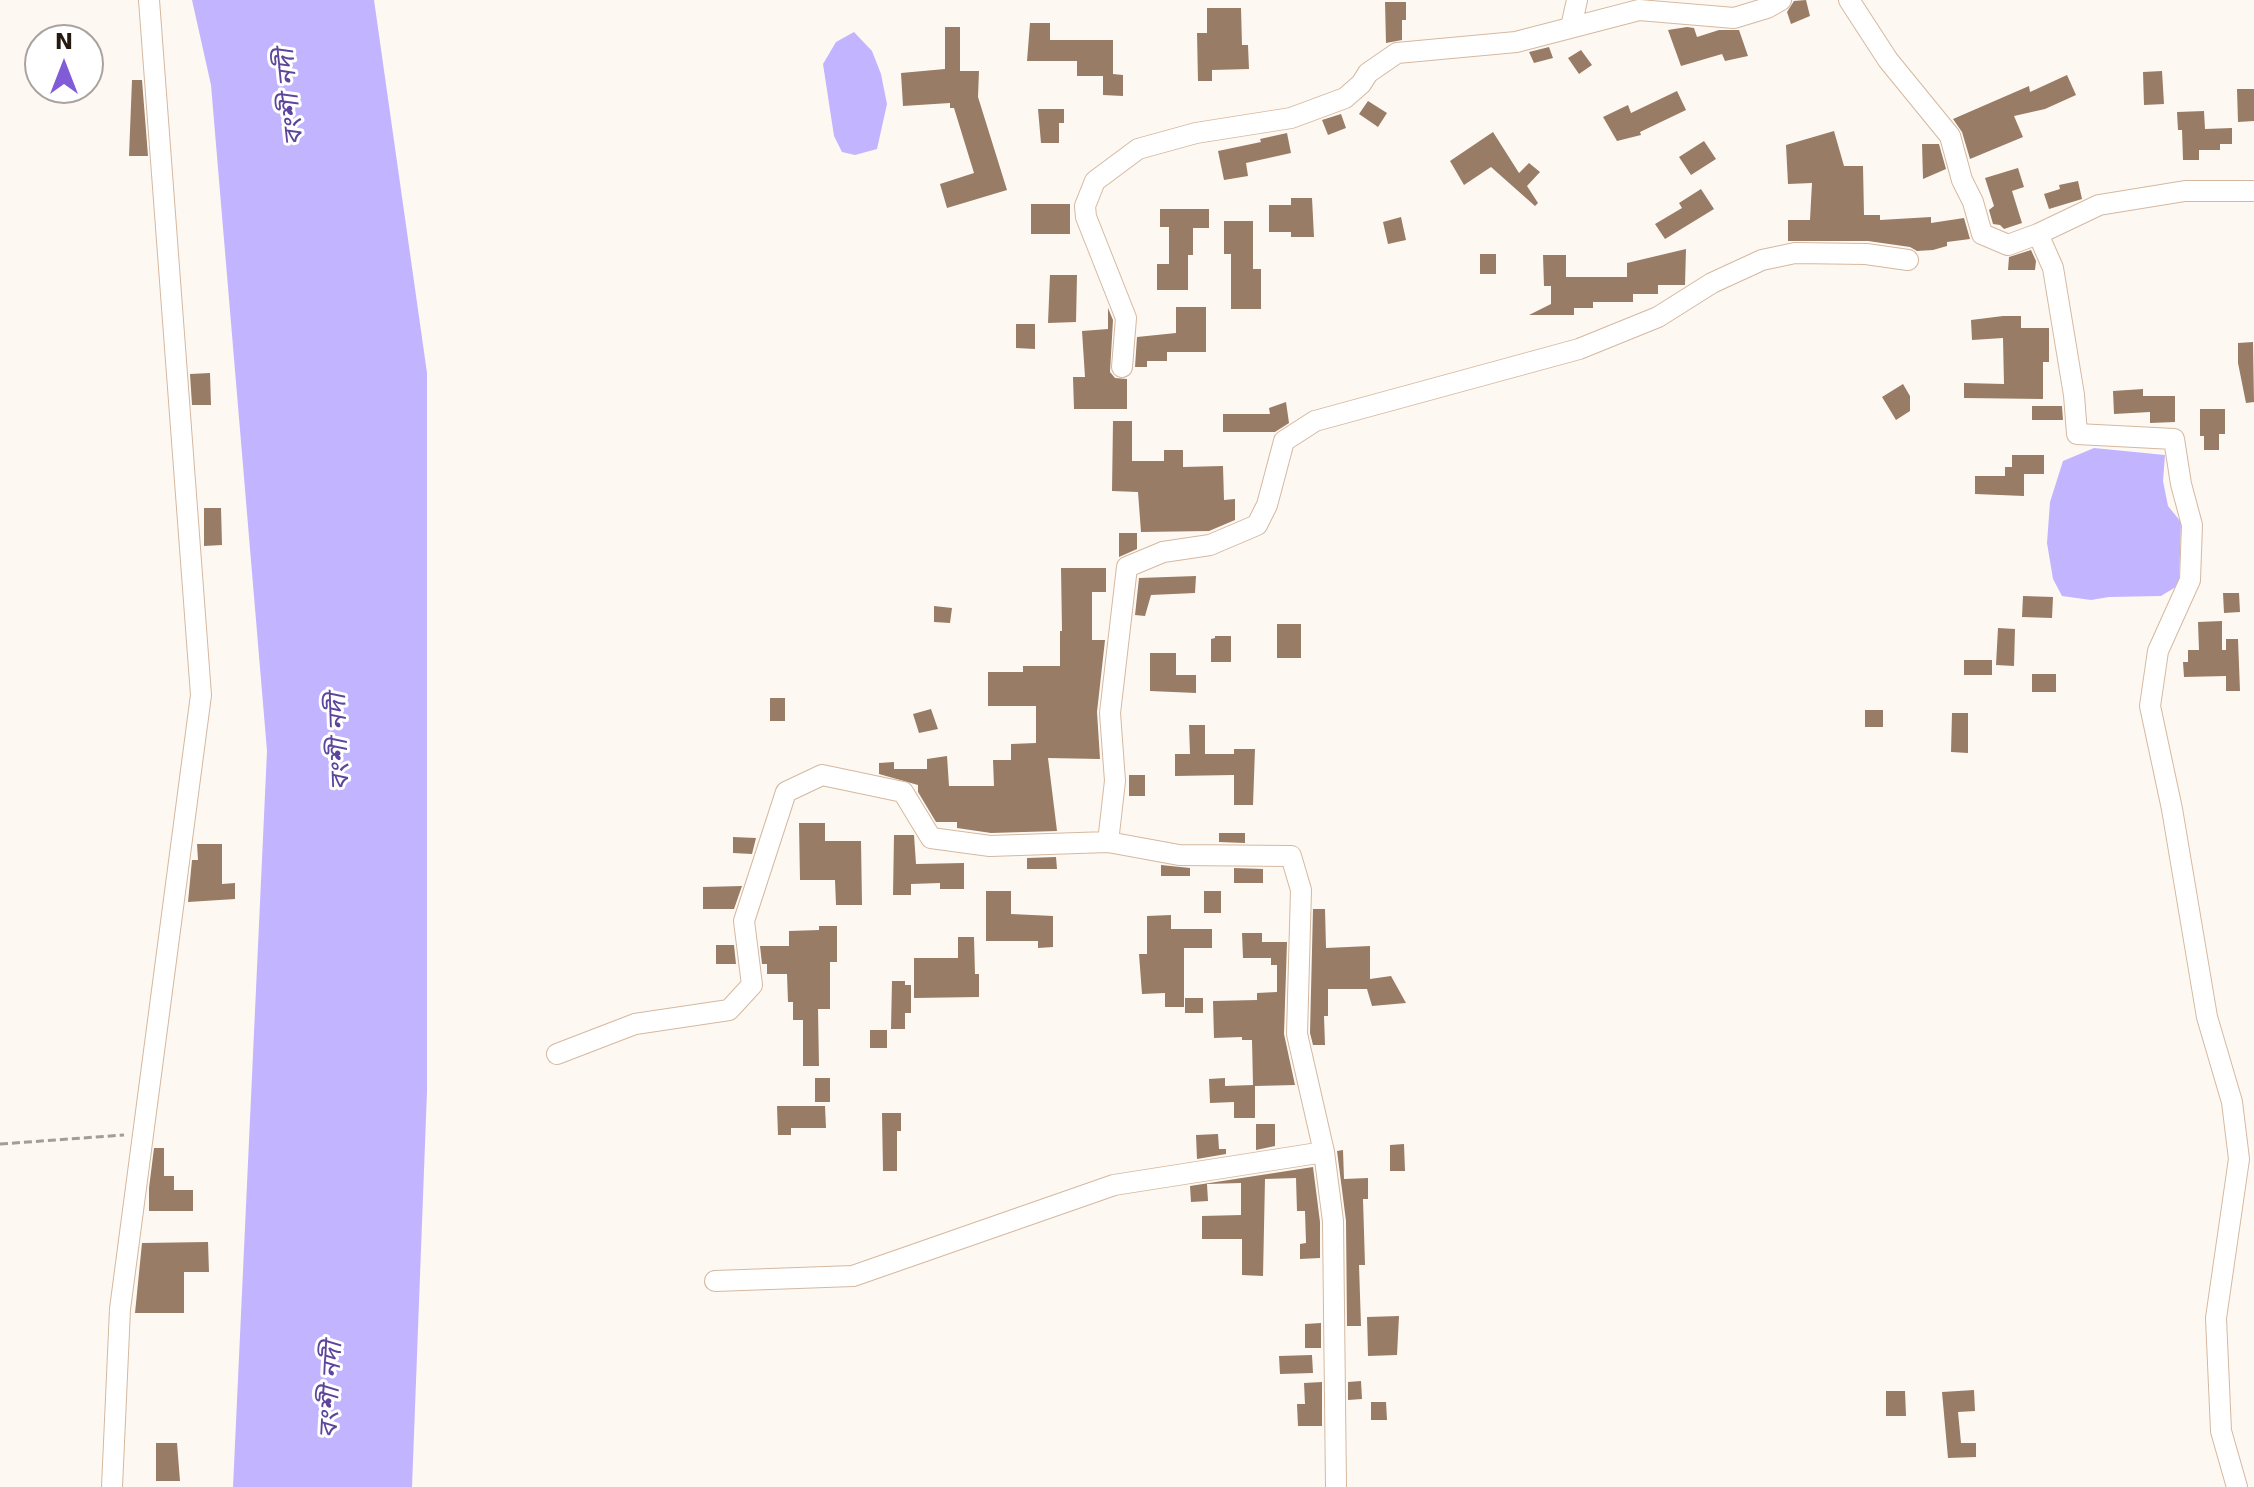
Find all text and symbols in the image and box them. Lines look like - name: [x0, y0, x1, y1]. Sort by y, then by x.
- north arrow: [24, 24, 104, 104]
- text: N: [55, 29, 73, 54]
- water label: বংশী নদী: [270, 47, 312, 147]
- water label: বংশী নদী: [323, 693, 357, 791]
- water label: বংশী নদী: [314, 1341, 350, 1439]

